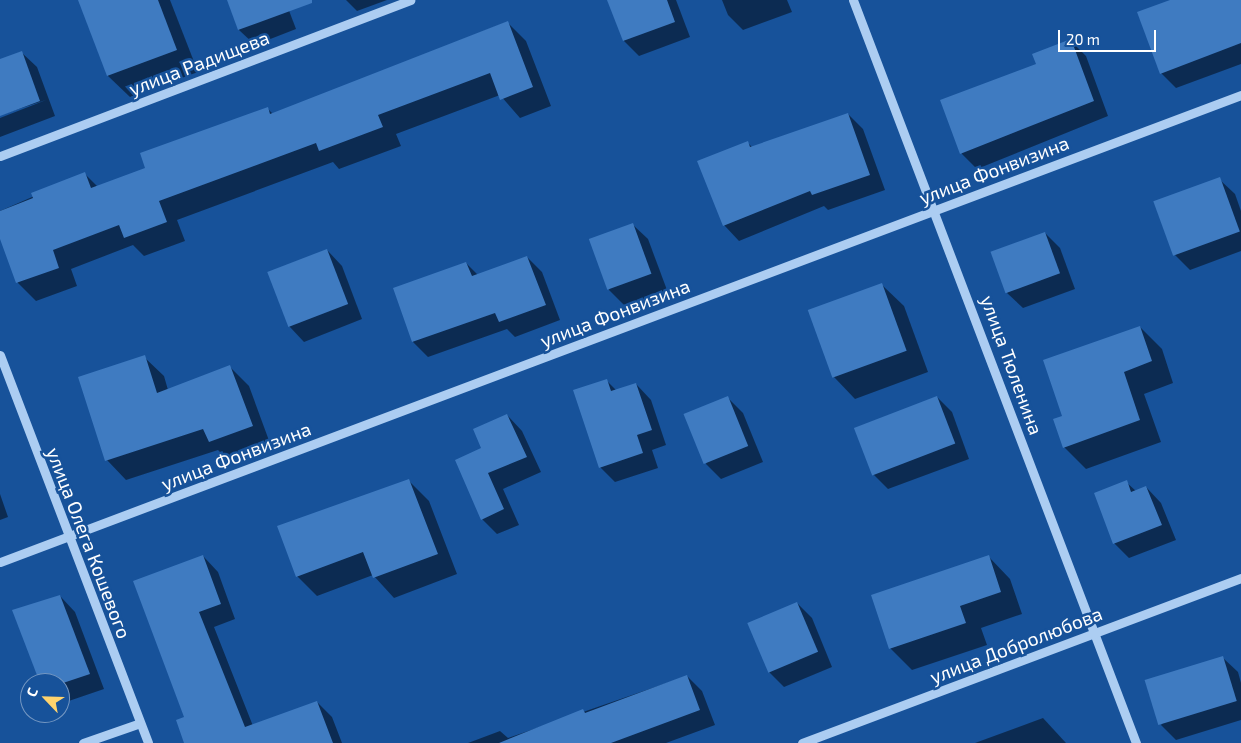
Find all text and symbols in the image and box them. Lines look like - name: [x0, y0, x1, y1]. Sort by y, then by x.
- scale bar: [1061, 20, 1158, 52]
- street label: улица Радищева: [126, 26, 272, 100]
- text: 20 m: [1066, 30, 1100, 48]
- street label: улица Фонвизина: [916, 131, 1072, 209]
- street label: улица Фонвизина: [537, 274, 693, 352]
- street label: улица Тюленина: [976, 292, 1048, 438]
- street label: улица Фонвизина: [158, 417, 314, 495]
- street label: улица Олега Кошевого: [42, 444, 136, 642]
- street label: улица Добролюбова: [927, 602, 1105, 688]
- north arrow: [20, 673, 70, 723]
- text: С: [22, 685, 41, 699]

